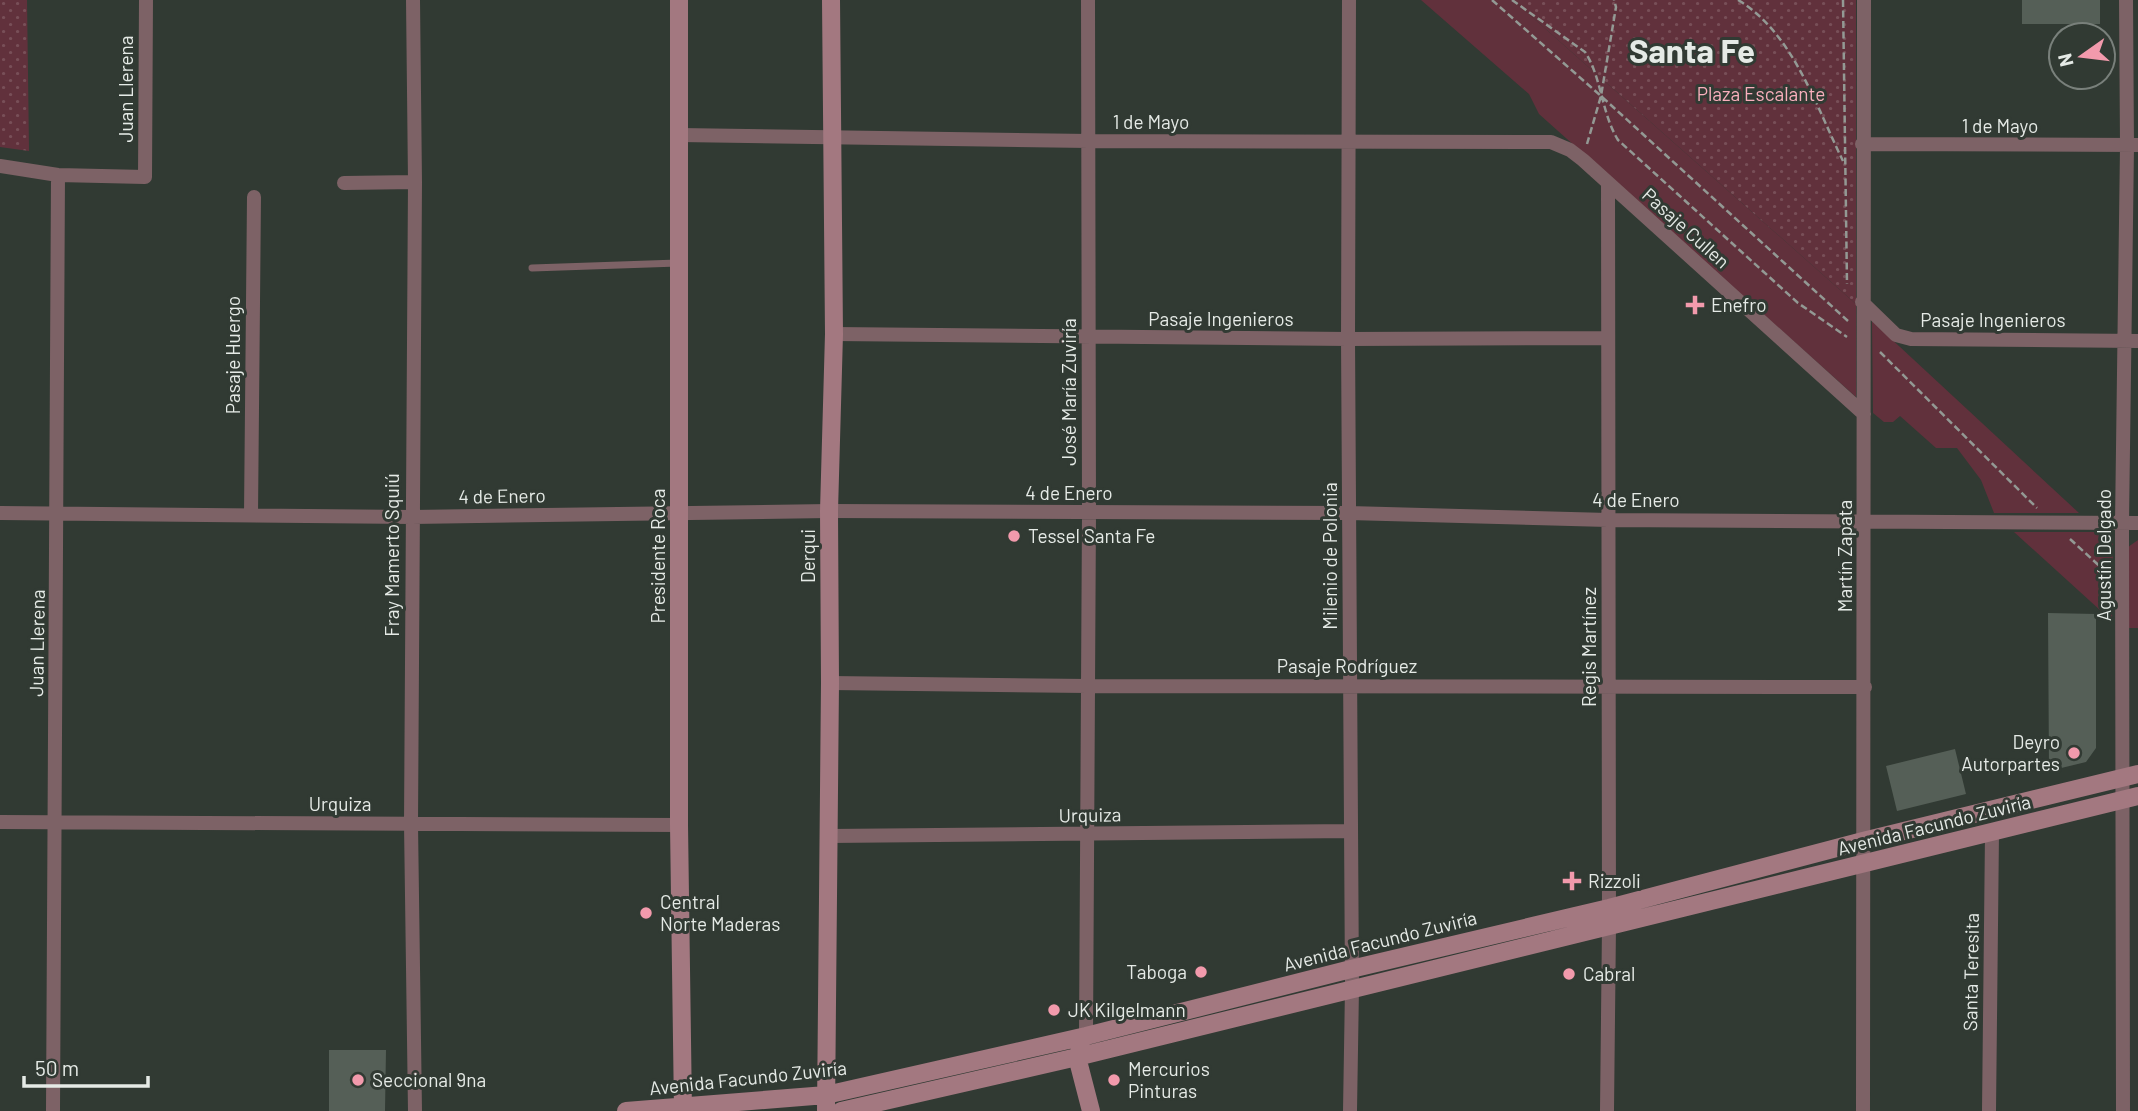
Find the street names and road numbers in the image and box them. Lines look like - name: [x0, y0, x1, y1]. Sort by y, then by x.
- street label: Juan Llerena: [114, 35, 137, 143]
- street label: 1 de Mayo: [1113, 110, 1189, 133]
- street label: 1 de Mayo: [1962, 114, 2038, 137]
- street label: Pasaje Cullen: [1638, 183, 1735, 273]
- street label: Pasaje Huergo: [221, 296, 244, 414]
- street label: Pasaje Ingenieros: [1148, 307, 1294, 330]
- street label: Pasaje Ingenieros: [1920, 308, 2066, 331]
- street label: José María Zuviría: [1057, 318, 1080, 466]
- street label: Fray Mamerto Squiú: [380, 473, 403, 637]
- street label: 4 de Enero: [1025, 481, 1113, 504]
- street label: Milenio de Polonia: [1318, 482, 1341, 630]
- street label: 4 de Enero: [458, 483, 546, 508]
- street label: 4 de Enero: [1592, 488, 1680, 511]
- street label: Presidente Roca: [646, 489, 669, 623]
- street label: Agustín Delgado: [2092, 489, 2115, 621]
- street label: Martín Zapata: [1833, 500, 1856, 612]
- street label: Derqui: [796, 529, 819, 583]
- street label: Regis Martínez: [1577, 587, 1600, 707]
- street label: Juan Llerena: [24, 589, 49, 697]
- street label: Pasaje Rodríguez: [1277, 654, 1417, 677]
- street label: Avenida Facundo Zuviría: [1835, 789, 2033, 860]
- street label: Urquiza: [309, 792, 371, 815]
- street label: Urquiza: [1058, 802, 1122, 827]
- street label: Avenida Facundo Zuviría: [1281, 905, 1479, 976]
- street label: Santa Teresita: [1958, 913, 1983, 1031]
- street label: Avenida Facundo Zuviría: [648, 1056, 848, 1099]

